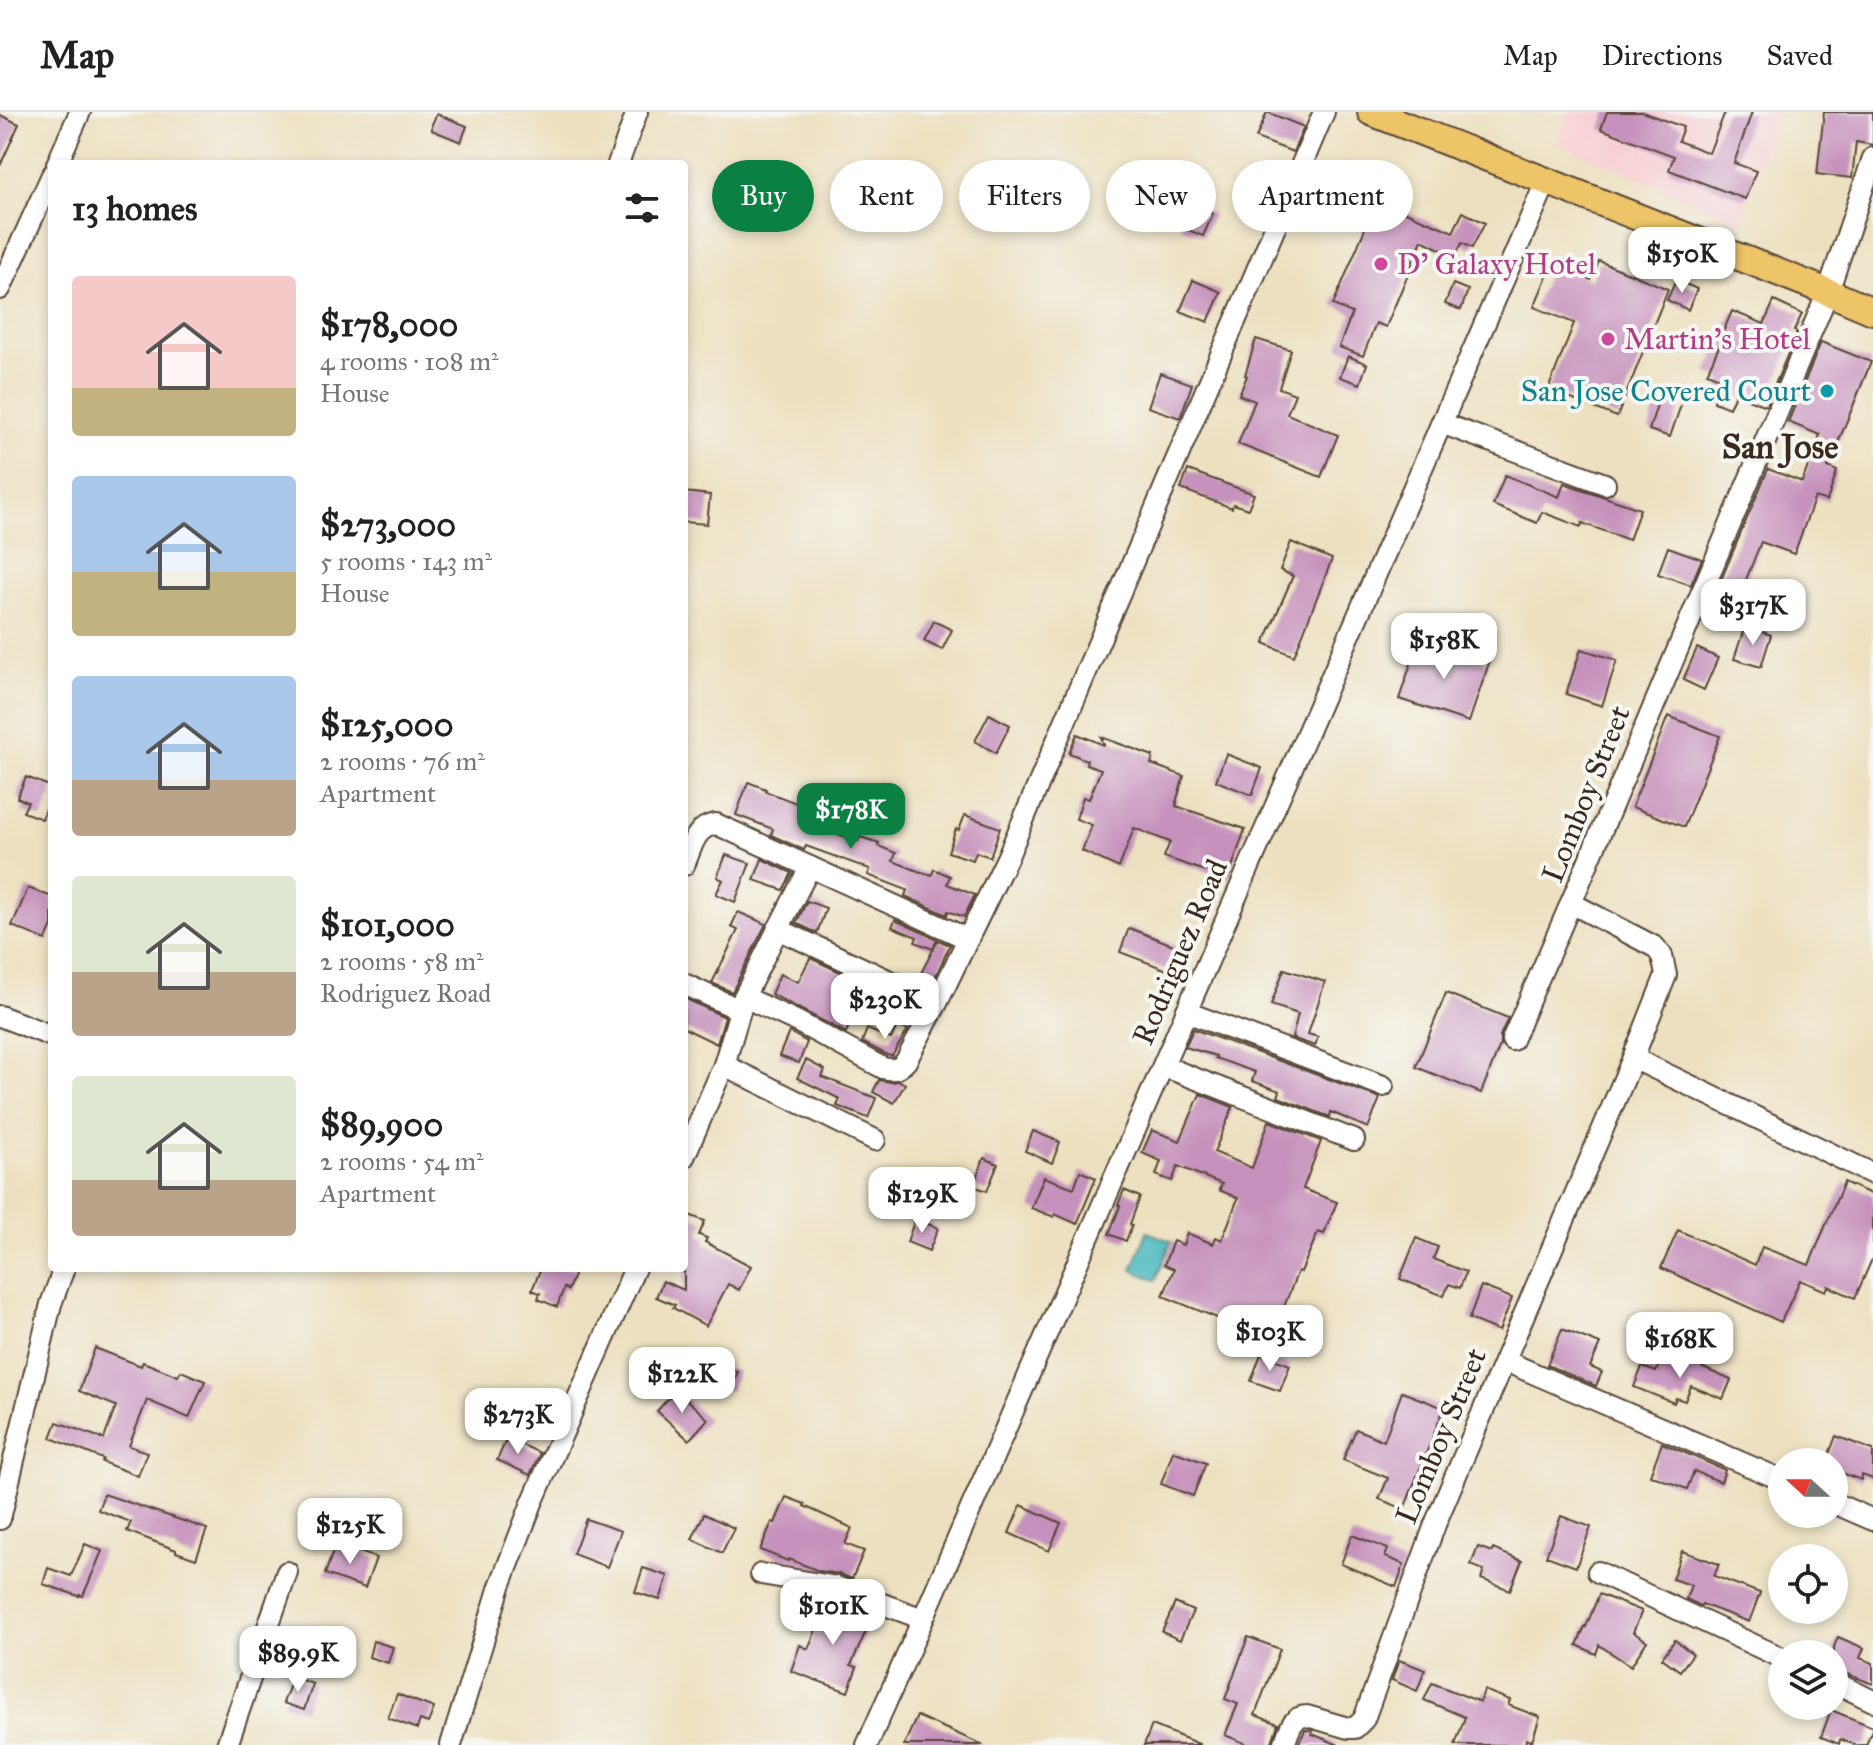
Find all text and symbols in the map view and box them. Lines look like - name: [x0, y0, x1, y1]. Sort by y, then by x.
- text: Map: [40, 32, 114, 78]
- text: Map: [1503, 38, 1558, 73]
- text: Directions: [1602, 38, 1723, 73]
- text: Saved: [1767, 38, 1833, 73]
- chip: Buy: [712, 160, 814, 232]
- chip: Rent: [830, 160, 943, 232]
- chip: Filters: [959, 160, 1090, 232]
- chip: New: [1106, 160, 1216, 232]
- chip: Apartment: [1232, 160, 1413, 232]
- icon: filters: [620, 186, 664, 230]
- text: 13 homes: [72, 188, 197, 229]
- pin: $150K: [1626, 227, 1738, 295]
- text: $150K: [1646, 237, 1718, 269]
- place label: D' Galaxy Hotel: [1397, 246, 1597, 282]
- marker: D' Galaxy Hotel: [1372, 255, 1390, 273]
- text: $178,000: [320, 304, 458, 345]
- icon: home: [136, 308, 232, 404]
- place label: Martin's Hotel: [1624, 321, 1812, 357]
- marker: Martin's Hotel: [1599, 330, 1617, 348]
- text: 4 rooms · 108 m²: [320, 345, 499, 377]
- place label: San Jose Covered Court: [1521, 373, 1811, 409]
- text: House: [320, 377, 390, 409]
- marker: San Jose Covered Court: [1818, 382, 1836, 400]
- district label: San Jose: [1722, 426, 1838, 469]
- text: $273,000: [320, 504, 456, 545]
- icon: home: [136, 508, 232, 604]
- text: 5 rooms · 143 m²: [320, 545, 492, 577]
- text: House: [320, 577, 390, 609]
- pin: $317K: [1697, 579, 1809, 647]
- text: $317K: [1719, 589, 1787, 621]
- pin: $158K: [1388, 613, 1500, 681]
- text: $158K: [1409, 623, 1479, 655]
- street label: Lomboy Street: [1534, 700, 1638, 888]
- text: $125,000: [320, 704, 453, 745]
- icon: home: [136, 708, 232, 804]
- text: 2 rooms · 76 m²: [320, 745, 485, 777]
- text: Apartment: [320, 777, 436, 809]
- pin: $178K: [795, 783, 907, 851]
- text: $178K: [815, 793, 887, 825]
- street label: Rodriguez Road: [1125, 854, 1235, 1050]
- text: $101,000: [320, 904, 455, 945]
- icon: home: [136, 908, 232, 1004]
- text: 2 rooms · 58 m²: [320, 945, 484, 977]
- pin: $230K: [829, 973, 941, 1041]
- text: Rodriguez Road: [320, 977, 491, 1009]
- text: $230K: [849, 983, 921, 1015]
- text: $89,900: [320, 1104, 443, 1145]
- icon: home: [136, 1108, 232, 1204]
- text: 2 rooms · 54 m²: [320, 1145, 484, 1177]
- pin: $129K: [866, 1167, 978, 1235]
- text: Apartment: [320, 1177, 436, 1209]
- text: $129K: [886, 1177, 958, 1209]
- pin: $103K: [1214, 1305, 1326, 1373]
- pin: $168K: [1624, 1312, 1736, 1380]
- text: $103K: [1235, 1315, 1305, 1347]
- text: $168K: [1644, 1322, 1716, 1354]
- street label: Lomboy Street: [1388, 1342, 1494, 1529]
- pin: $122K: [626, 1347, 738, 1415]
- text: $122K: [647, 1357, 717, 1389]
- pin: $273K: [462, 1388, 574, 1456]
- text: $273K: [483, 1398, 553, 1430]
- north arrow: [1768, 1448, 1848, 1528]
- map controls: [1768, 1448, 1848, 1720]
- pin: $125K: [294, 1498, 406, 1566]
- text: $125K: [315, 1508, 385, 1540]
- button: locate: [1768, 1544, 1848, 1624]
- pin: $101K: [777, 1579, 889, 1647]
- text: $101K: [798, 1589, 868, 1621]
- pin: $89.9K: [233, 1626, 363, 1694]
- text: $89.9K: [257, 1636, 339, 1668]
- button: layers: [1768, 1640, 1848, 1720]

